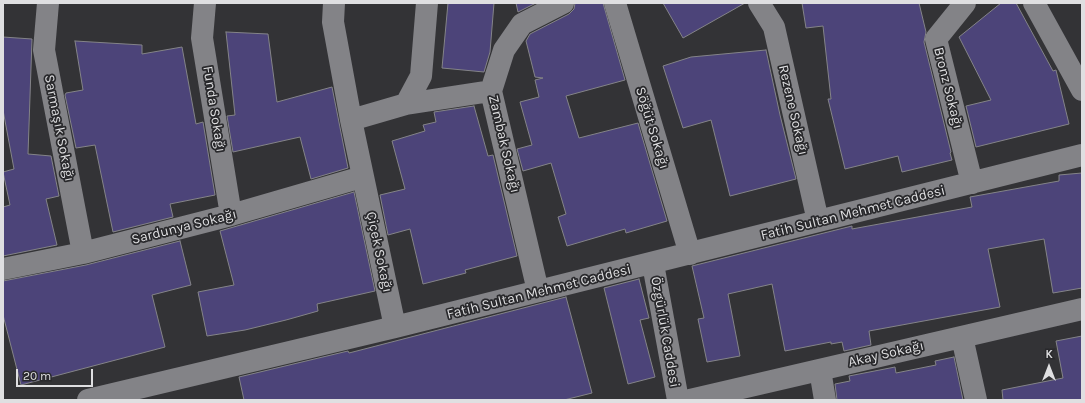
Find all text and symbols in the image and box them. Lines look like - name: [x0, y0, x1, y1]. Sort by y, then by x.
- street label: Bronz Sokağı: [930, 45, 966, 131]
- street label: Rezene Sokağı: [774, 63, 812, 157]
- street label: Funda Sokağı: [199, 65, 229, 153]
- street label: Sarmaşık Sokağı: [40, 73, 78, 183]
- street label: Söğüt Sokağı: [632, 85, 672, 171]
- street label: Zambak Sokağı: [485, 93, 523, 195]
- street label: Fatih Sultan Mehmet Caddesi: [759, 182, 947, 244]
- street label: Sardunya Sokağı: [130, 206, 238, 248]
- street label: Çiçek Sokağı: [362, 210, 396, 294]
- street label: Fatih Sultan Mehmet Caddesi: [445, 261, 633, 323]
- street label: Özgürlük Caddesi: [647, 275, 683, 389]
- street label: Akay Sokağı: [846, 337, 926, 371]
- north arrow: [1029, 347, 1069, 387]
- text: K: [1045, 348, 1053, 361]
- scale bar: [18, 361, 95, 387]
- text: 20 m: [23, 369, 51, 383]

